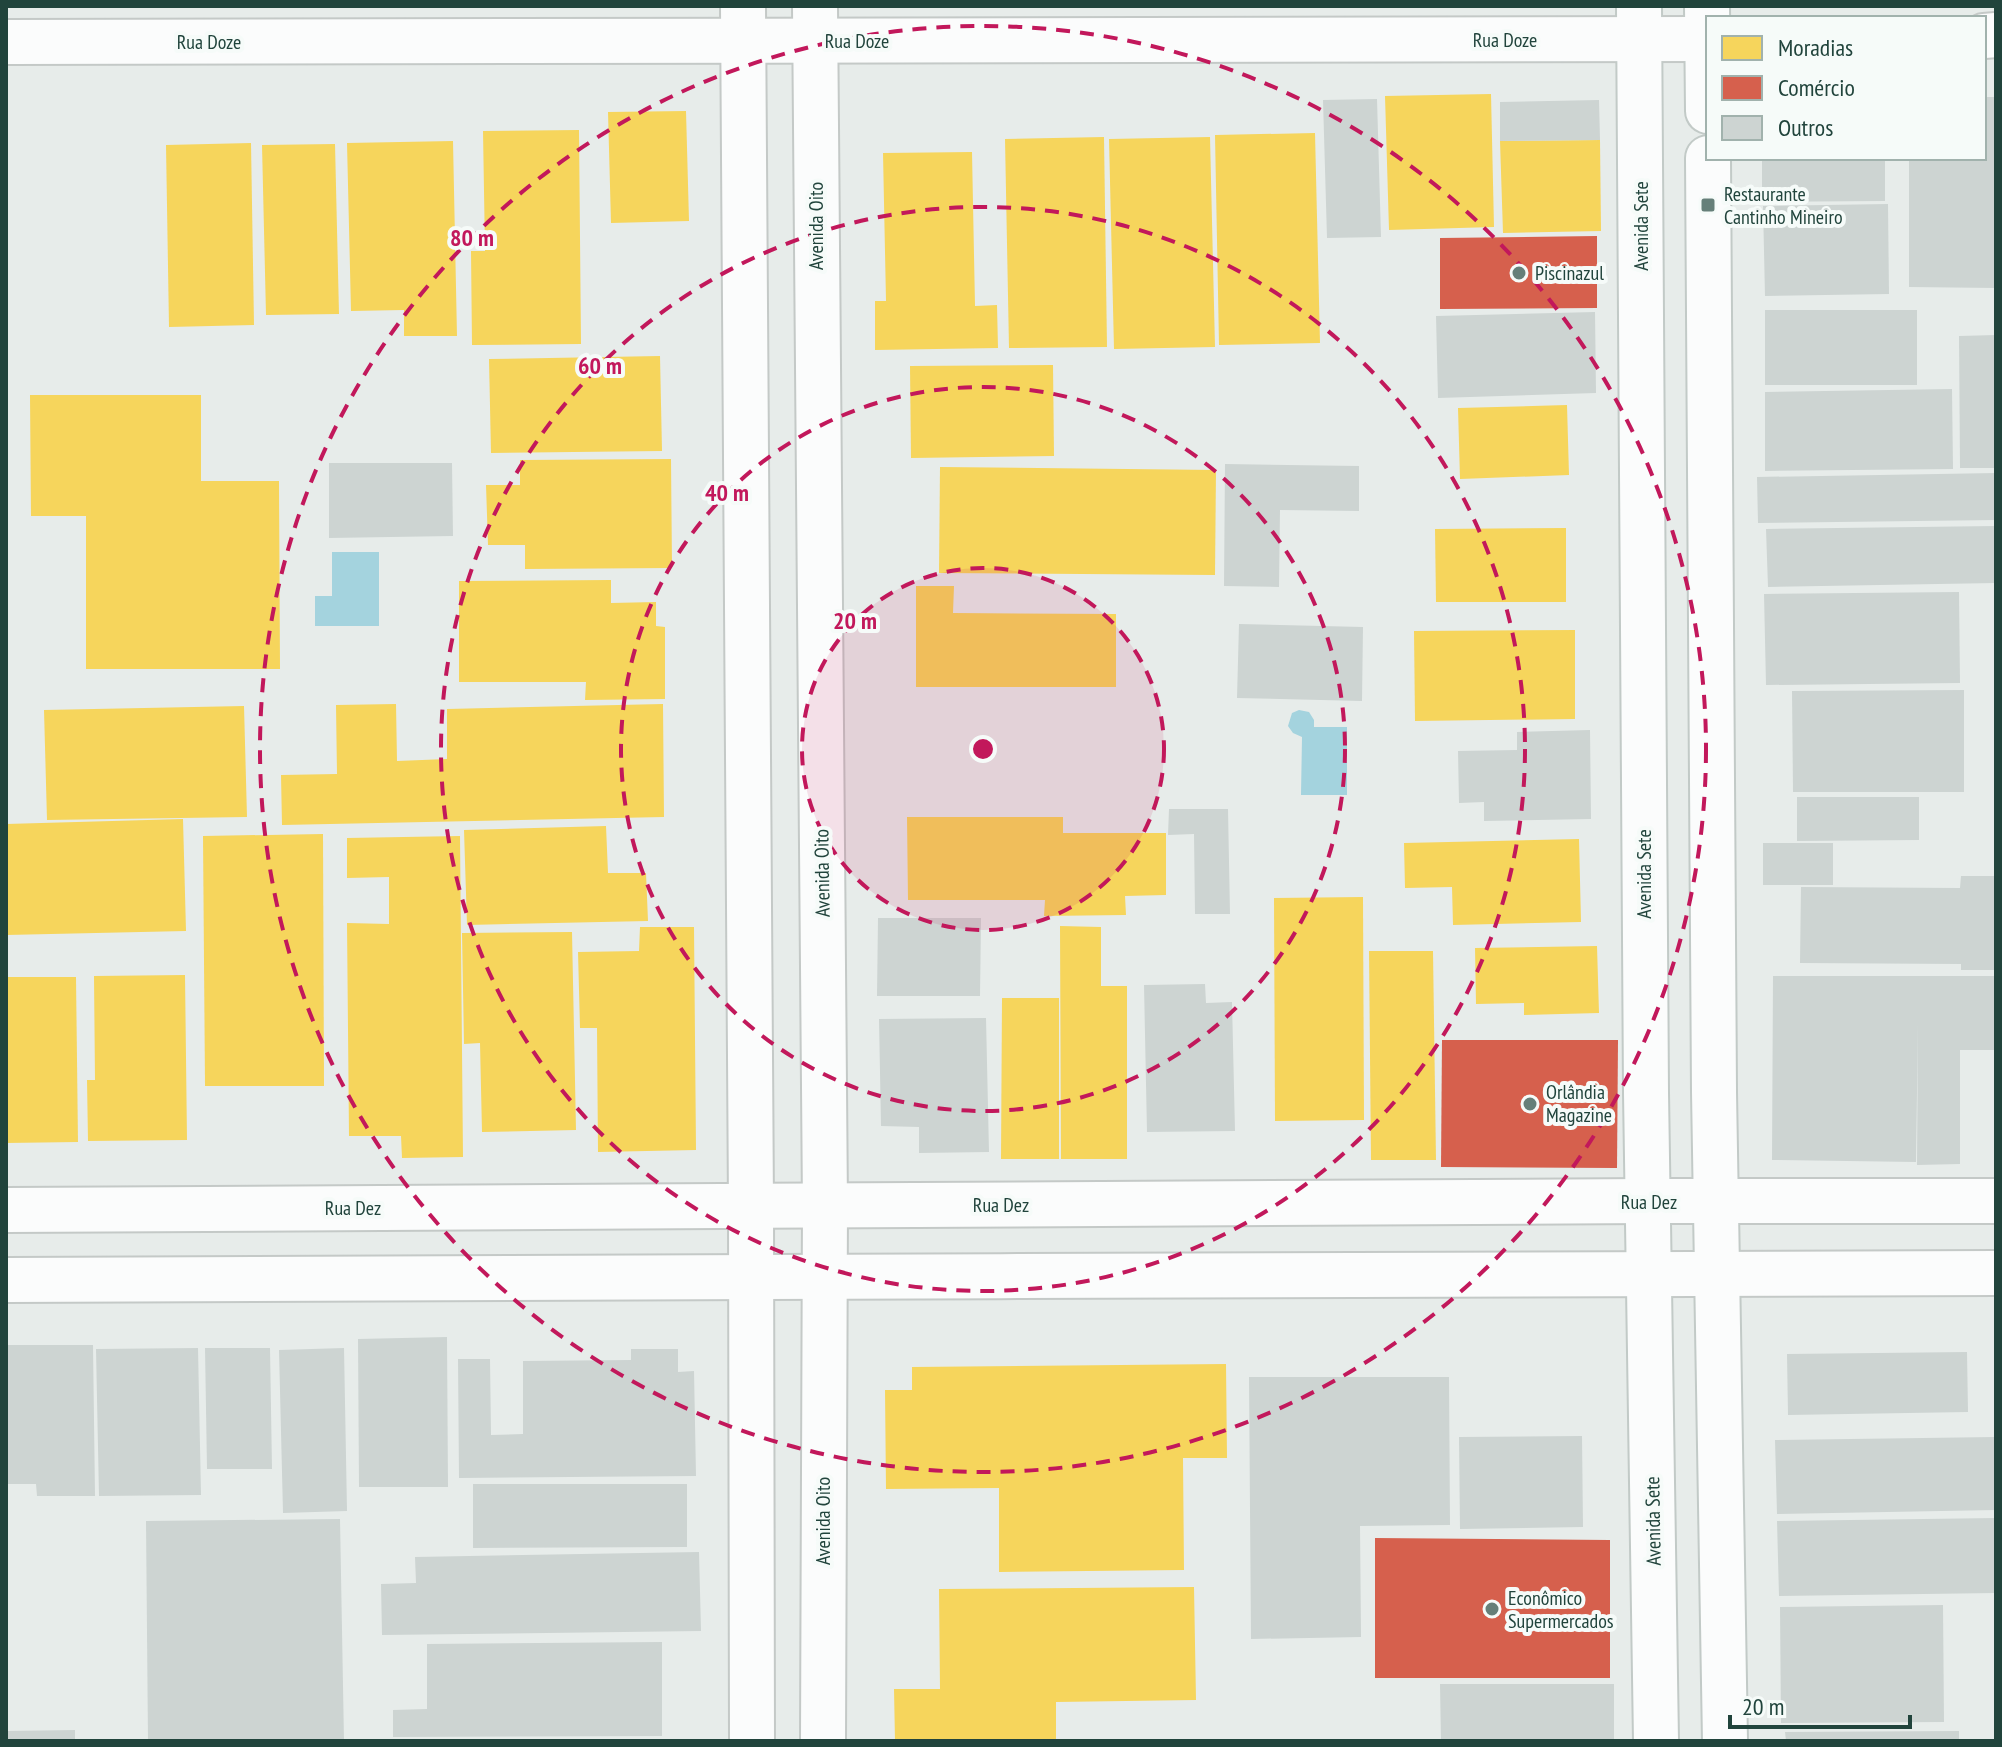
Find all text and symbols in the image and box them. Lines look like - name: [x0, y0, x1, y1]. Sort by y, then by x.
- legend: [1706, 16, 1986, 160]
- street label: Rua Doze: [1473, 27, 1537, 53]
- street label: Rua Doze: [825, 28, 889, 54]
- street label: Rua Doze: [177, 29, 241, 55]
- text: Moradias: [1778, 32, 1853, 63]
- text: Comércio: [1778, 72, 1855, 103]
- text: Outros: [1778, 112, 1833, 143]
- street label: Avenida Sete: [1628, 181, 1654, 271]
- place label: Restaurante Cantinho Mineiro: [1724, 181, 1843, 230]
- street label: Avenida Oito: [803, 182, 829, 270]
- marker: Restaurante Cantinho Mineiro: [1699, 196, 1717, 214]
- text: 80 m: [450, 222, 494, 253]
- place label: Piscinazul: [1535, 260, 1604, 286]
- marker: Piscinazul: [1510, 264, 1528, 282]
- text: 60 m: [578, 350, 622, 381]
- text: 40 m: [705, 477, 749, 508]
- text: 20 m: [833, 605, 877, 636]
- centre of rings: [969, 735, 997, 763]
- street label: Avenida Oito: [808, 829, 836, 917]
- street label: Avenida Sete: [1631, 829, 1657, 919]
- place label: Orlândia Magazine: [1546, 1079, 1612, 1128]
- marker: Orlândia Magazine: [1521, 1095, 1539, 1113]
- street label: Rua Dez: [1621, 1189, 1677, 1215]
- street label: Rua Dez: [973, 1192, 1029, 1218]
- street label: Rua Dez: [325, 1195, 381, 1221]
- street label: Avenida Sete: [1639, 1476, 1667, 1566]
- street label: Avenida Oito: [810, 1477, 836, 1565]
- place label: Econômico Supermercados: [1508, 1585, 1614, 1634]
- marker: Econômico Supermercados: [1483, 1600, 1501, 1618]
- scale bar: [1730, 1679, 1910, 1729]
- text: 20 m: [1742, 1691, 1784, 1722]

